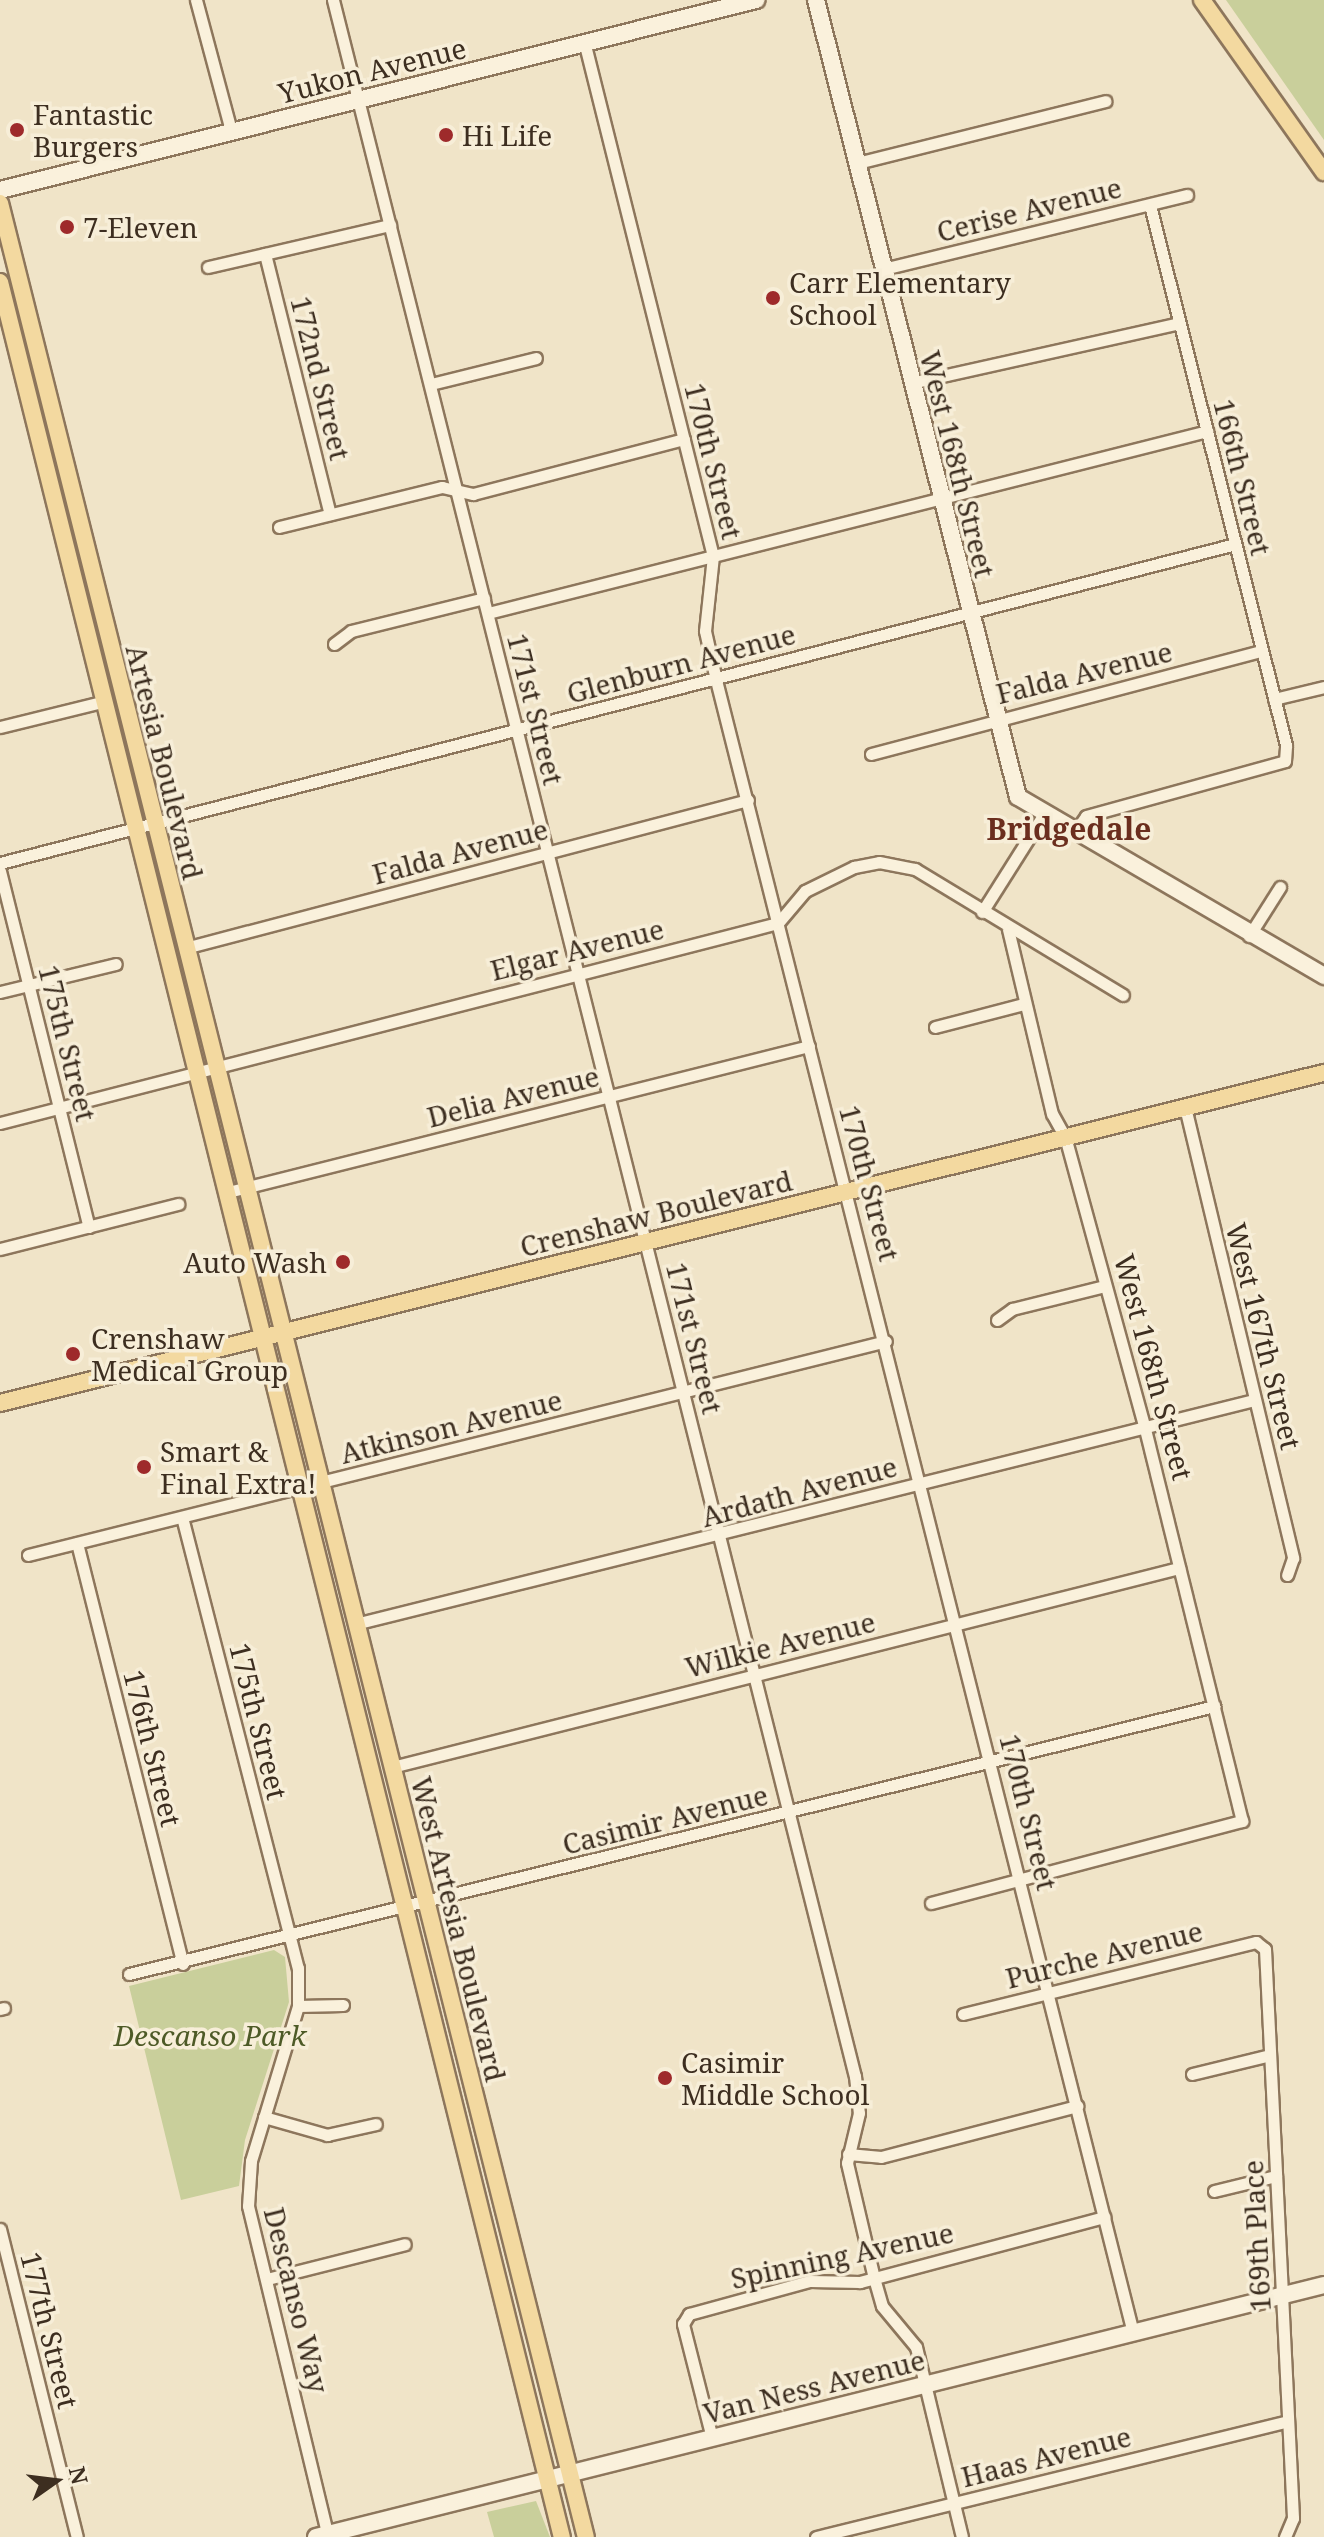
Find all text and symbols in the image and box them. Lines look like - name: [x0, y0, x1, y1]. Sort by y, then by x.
- street label: Yukon Avenue: [274, 30, 470, 110]
- place label: Fantastic Burgers: [33, 97, 153, 163]
- place label: Hi Life: [462, 118, 552, 152]
- marker: Fantastic Burgers: [8, 121, 26, 139]
- marker: Hi Life: [437, 126, 455, 144]
- street label: Cerise Avenue: [933, 170, 1125, 248]
- place label: 7-Eleven: [83, 210, 198, 244]
- marker: 7-Eleven: [58, 218, 76, 236]
- place label: Carr Elementary School: [789, 265, 1011, 331]
- marker: Carr Elementary School: [764, 289, 782, 307]
- street label: 172nd Street: [284, 293, 358, 463]
- street label: West 168th Street: [914, 347, 1002, 581]
- street label: 170th Street: [678, 379, 750, 543]
- street label: 166th Street: [1207, 395, 1279, 559]
- street label: Glenburn Avenue: [563, 616, 799, 710]
- street label: 171st Street: [501, 630, 571, 788]
- street label: Falda Avenue: [993, 634, 1175, 710]
- street label: Artesia Boulevard: [120, 641, 210, 883]
- street label: Falda Avenue: [369, 811, 551, 891]
- district label: Bridgedale: [986, 811, 1152, 847]
- street label: Elgar Avenue: [487, 911, 667, 987]
- street label: 175th Street: [32, 961, 104, 1125]
- street label: Delia Avenue: [424, 1058, 602, 1134]
- street label: 170th Street: [833, 1101, 907, 1265]
- street label: Crenshaw Boulevard: [516, 1163, 796, 1263]
- street label: West 167th Street: [1220, 1219, 1308, 1453]
- place label: Auto Wash: [183, 1245, 327, 1279]
- street label: West 168th Street: [1108, 1250, 1200, 1484]
- marker: Auto Wash: [334, 1253, 352, 1271]
- street label: 171st Street: [660, 1259, 730, 1417]
- place label: Crenshaw Medical Group: [91, 1321, 288, 1387]
- marker: Crenshaw Medical Group: [62, 1343, 84, 1365]
- street label: Atkinson Avenue: [337, 1382, 565, 1470]
- place label: Smart & Final Extra!: [160, 1434, 316, 1500]
- street label: Ardath Avenue: [698, 1449, 900, 1533]
- marker: Smart & Final Extra!: [135, 1458, 153, 1476]
- street label: Wilkie Avenue: [682, 1604, 878, 1684]
- street label: 175th Street: [223, 1639, 295, 1803]
- street label: 176th Street: [117, 1666, 189, 1830]
- street label: 170th Street: [993, 1730, 1065, 1894]
- street label: West Artesia Boulevard: [405, 1773, 513, 2085]
- street label: Casimir Avenue: [559, 1777, 771, 1861]
- street label: Purche Avenue: [1002, 1913, 1206, 1995]
- park label: Descanso Park: [114, 2018, 306, 2052]
- place label: Casimir Middle School: [681, 2045, 869, 2111]
- marker: Casimir Middle School: [656, 2069, 674, 2087]
- street label: 169th Place: [1235, 2159, 1277, 2313]
- street label: Descanso Way: [258, 2204, 336, 2396]
- street label: Spinning Avenue: [728, 2215, 956, 2295]
- street label: 177th Street: [14, 2248, 86, 2412]
- street label: Van Ness Avenue: [700, 2342, 928, 2430]
- street label: Haas Avenue: [958, 2419, 1134, 2493]
- north arrow: [16, 2441, 96, 2521]
- text: N: [63, 2463, 96, 2487]

